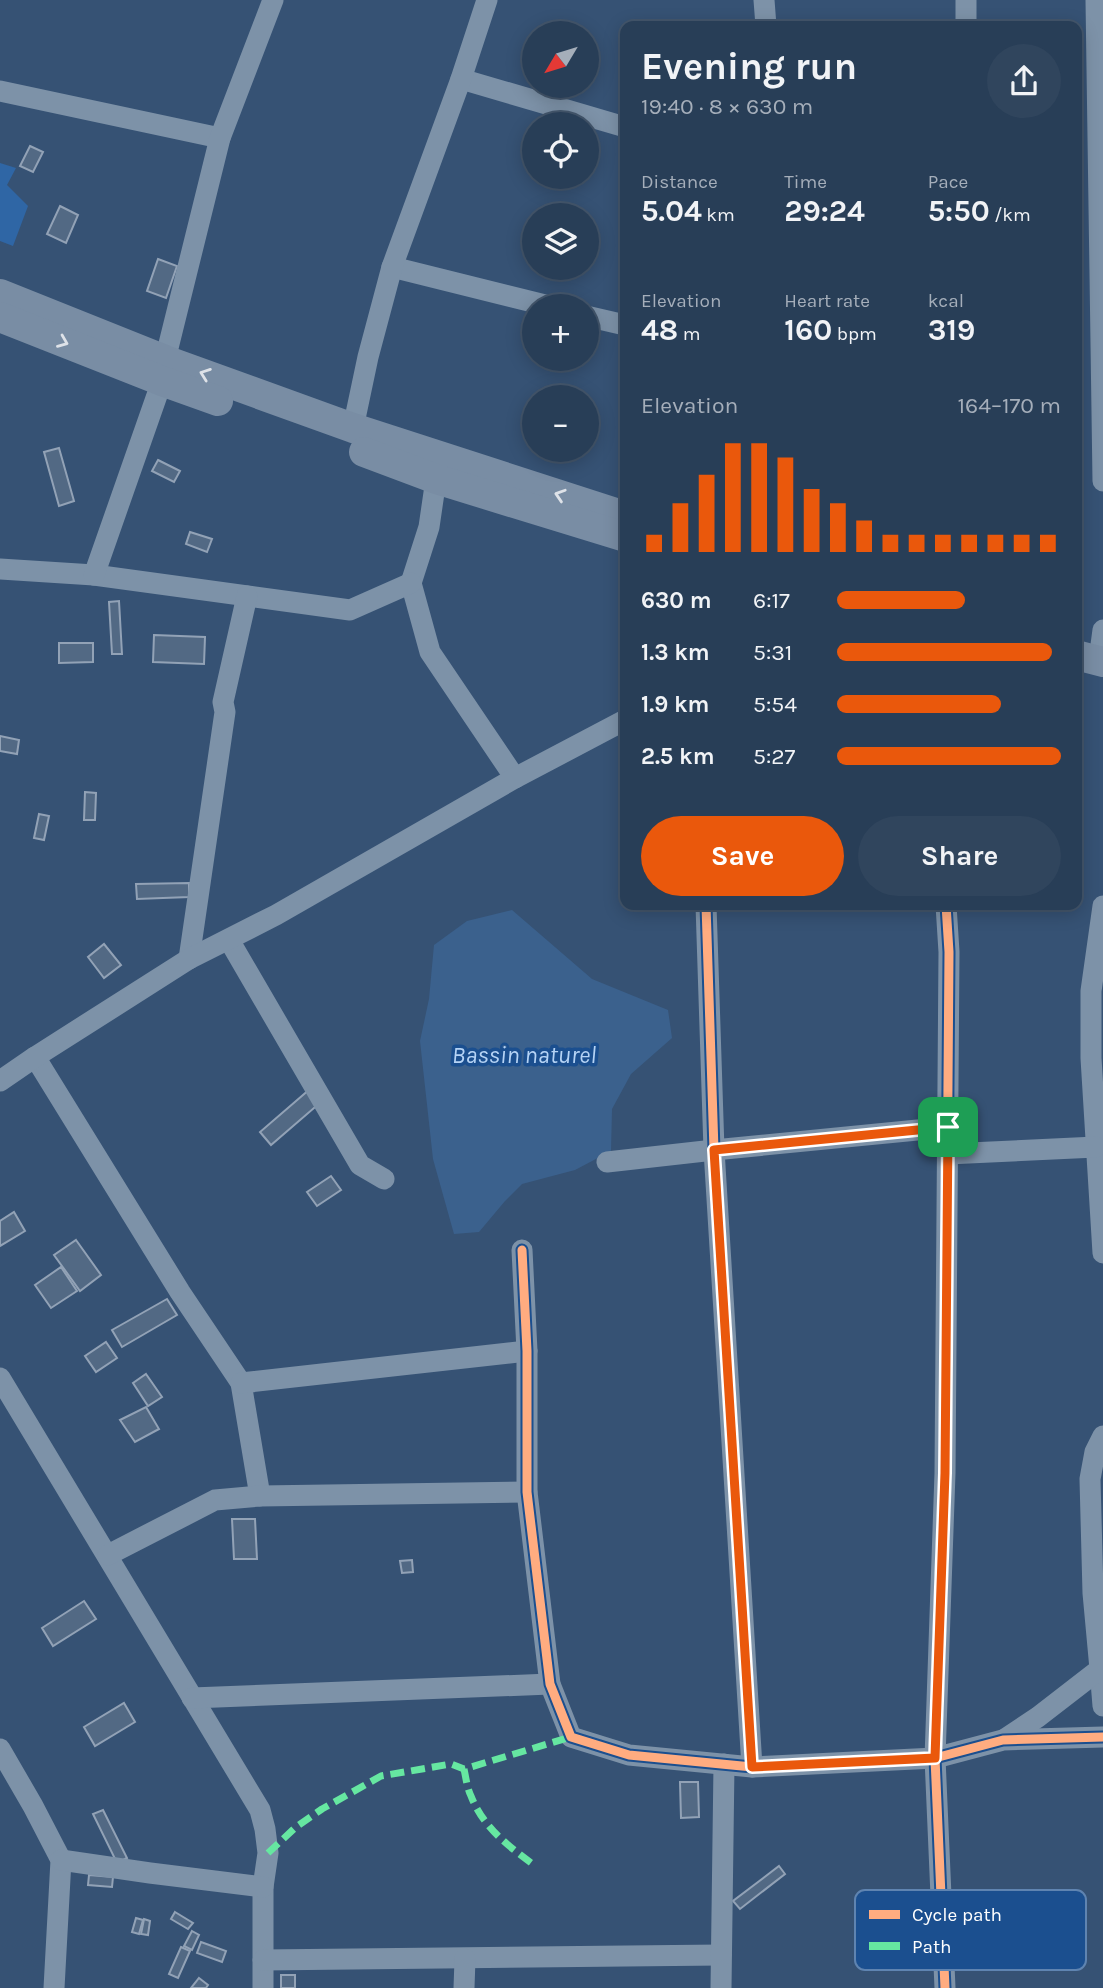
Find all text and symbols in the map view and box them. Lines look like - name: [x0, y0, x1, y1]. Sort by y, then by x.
- north arrow: [522, 21, 598, 98]
- map controls: [522, 21, 599, 462]
- text: Evening run: [641, 44, 857, 89]
- button: share: [987, 44, 1061, 118]
- text: 19:40 · 8 × 630 m: [641, 93, 813, 120]
- button: locate: [522, 112, 599, 189]
- text: Distance: [641, 171, 718, 193]
- text: Time: [784, 171, 827, 193]
- text: Pace: [928, 171, 968, 193]
- text: 5.04: [641, 193, 702, 229]
- text: 29:24: [784, 193, 865, 229]
- text: 5:50: [928, 193, 990, 229]
- button: layers: [522, 203, 599, 280]
- text: km: [702, 204, 735, 226]
- text: /km: [990, 204, 1031, 226]
- text: Elevation: [641, 290, 721, 312]
- text: Heart rate: [784, 290, 870, 312]
- text: kcal: [928, 290, 964, 312]
- button: +: [522, 294, 599, 371]
- text: 48: [641, 312, 678, 348]
- text: 160: [784, 312, 832, 348]
- text: 319: [928, 312, 975, 348]
- text: m: [678, 323, 701, 345]
- text: bpm: [832, 323, 877, 345]
- one-way arrow: [57, 333, 69, 347]
- one-way arrow: [200, 369, 212, 383]
- button: −: [522, 385, 599, 462]
- text: Elevation: [641, 392, 738, 419]
- text: 164–170 m: [957, 392, 1061, 419]
- one-way arrow: [554, 489, 566, 503]
- text: 630 m: [641, 587, 711, 614]
- text: 6:17: [753, 587, 790, 614]
- text: 1.3 km: [641, 639, 710, 666]
- text: 5:31: [753, 639, 792, 666]
- text: 1.9 km: [641, 691, 709, 718]
- text: 5:54: [753, 691, 797, 718]
- text: 2.5 km: [641, 743, 715, 770]
- text: 5:27: [753, 743, 795, 770]
- button: Save: [641, 816, 844, 896]
- button: Share: [858, 816, 1061, 896]
- water label: Bassin naturel: [452, 1041, 596, 1069]
- pin: [918, 1097, 978, 1157]
- icon: arrive: [929, 1108, 967, 1146]
- legend: [855, 1890, 1086, 1970]
- text: Cycle path: [912, 1904, 1002, 1926]
- text: Path: [912, 1936, 952, 1958]

